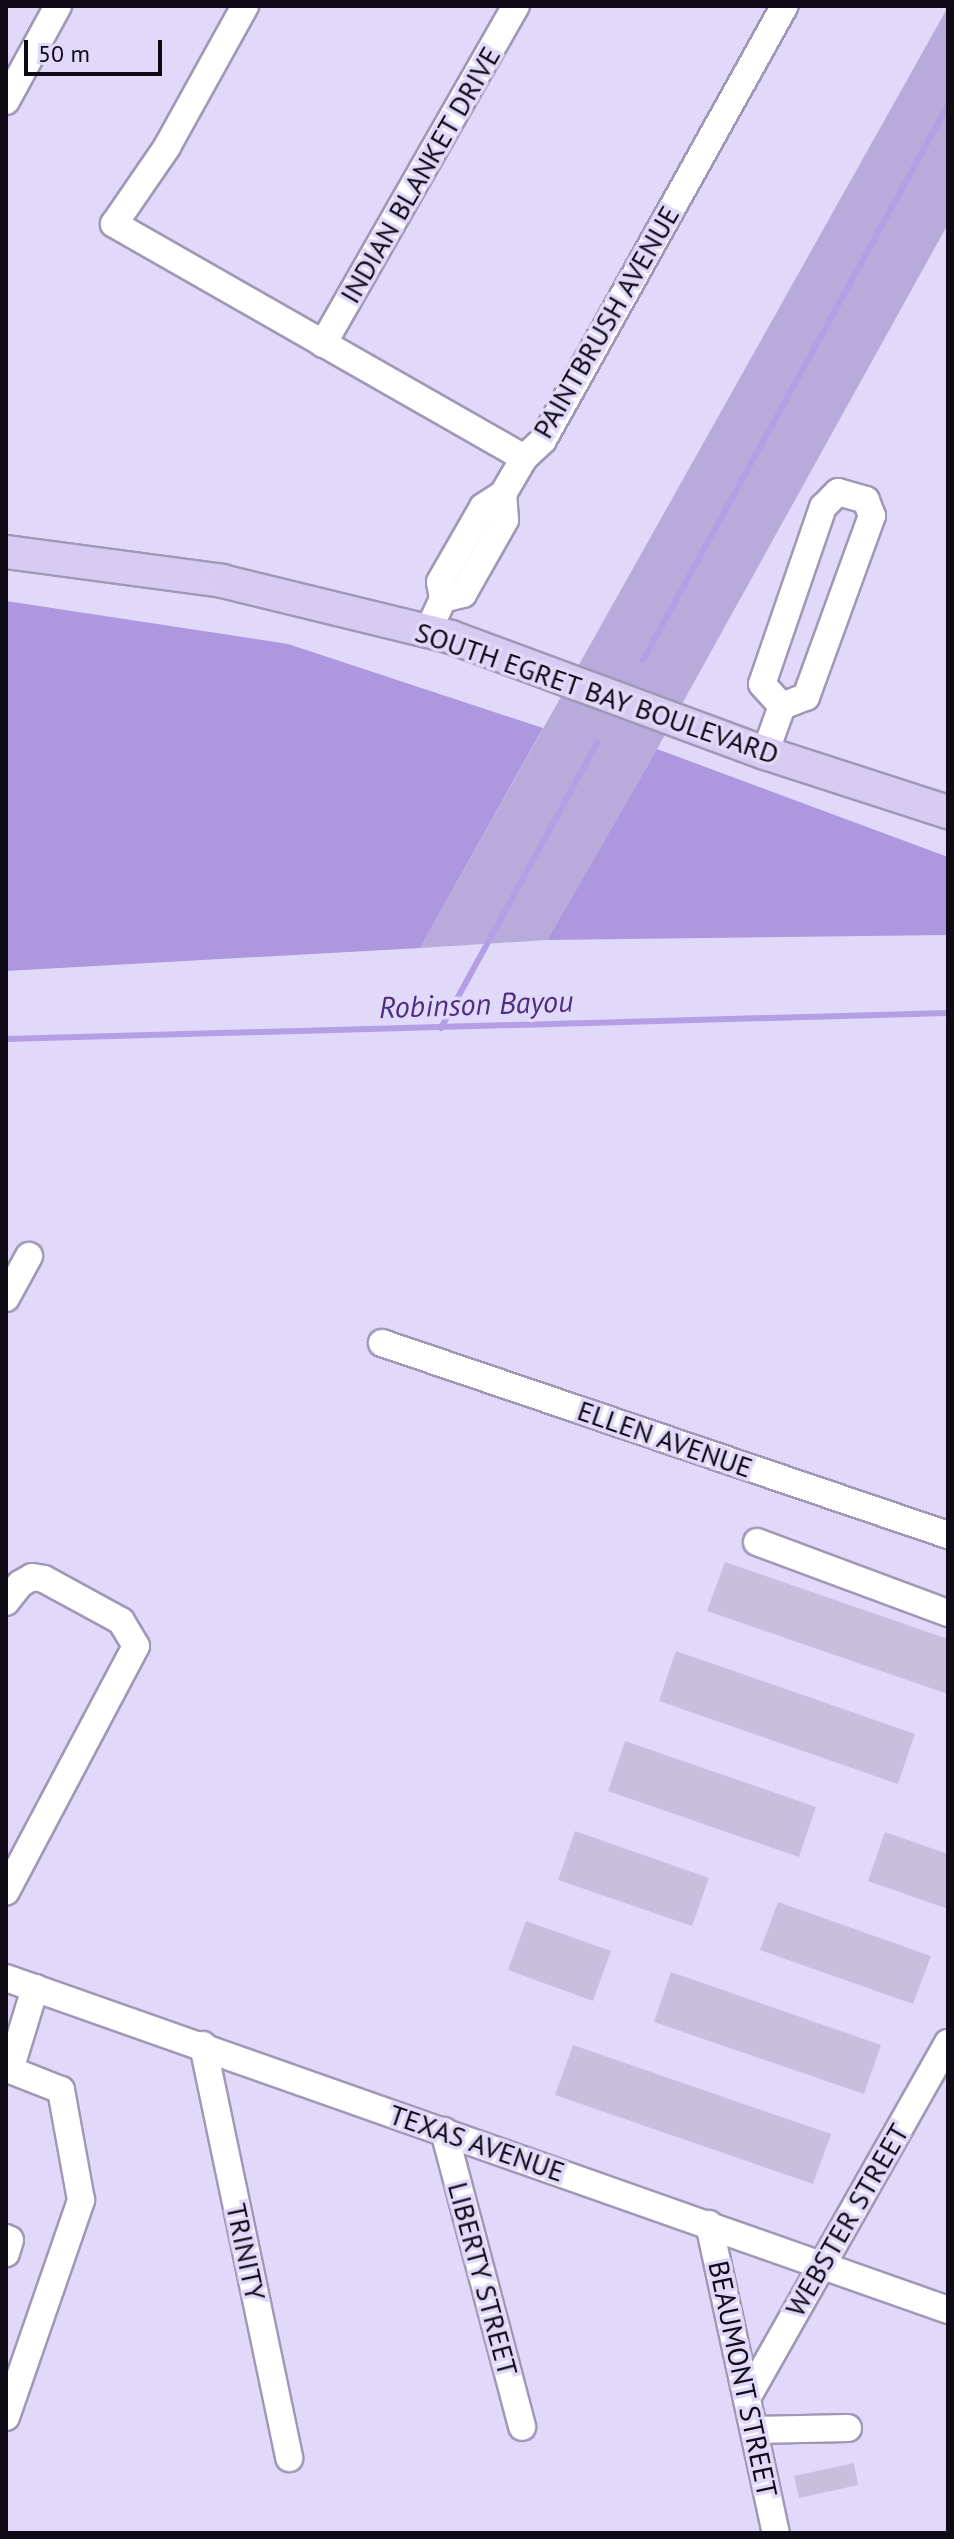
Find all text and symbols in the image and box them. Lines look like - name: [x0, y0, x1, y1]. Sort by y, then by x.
- scale bar: [28, 24, 166, 74]
- text: 50 m: [38, 38, 90, 69]
- street label: INDIAN BLANKET DRIVE: [333, 40, 507, 310]
- street label: PAINTBRUSH AVENUE: [526, 200, 686, 444]
- street label: SOUTH EGRET BAY BOULEVARD: [410, 615, 784, 771]
- water label: Robinson Bayou: [378, 983, 574, 1025]
- street label: ELLEN AVENUE: [573, 1393, 757, 1485]
- street label: TEXAS AVENUE: [385, 2097, 569, 2189]
- street label: WEBSTER STREET: [778, 2118, 916, 2322]
- street label: LIBERTY STREET: [441, 2178, 525, 2380]
- street label: TRINITY: [219, 2200, 273, 2304]
- street label: BEAUMONT STREET: [701, 2257, 785, 2501]

